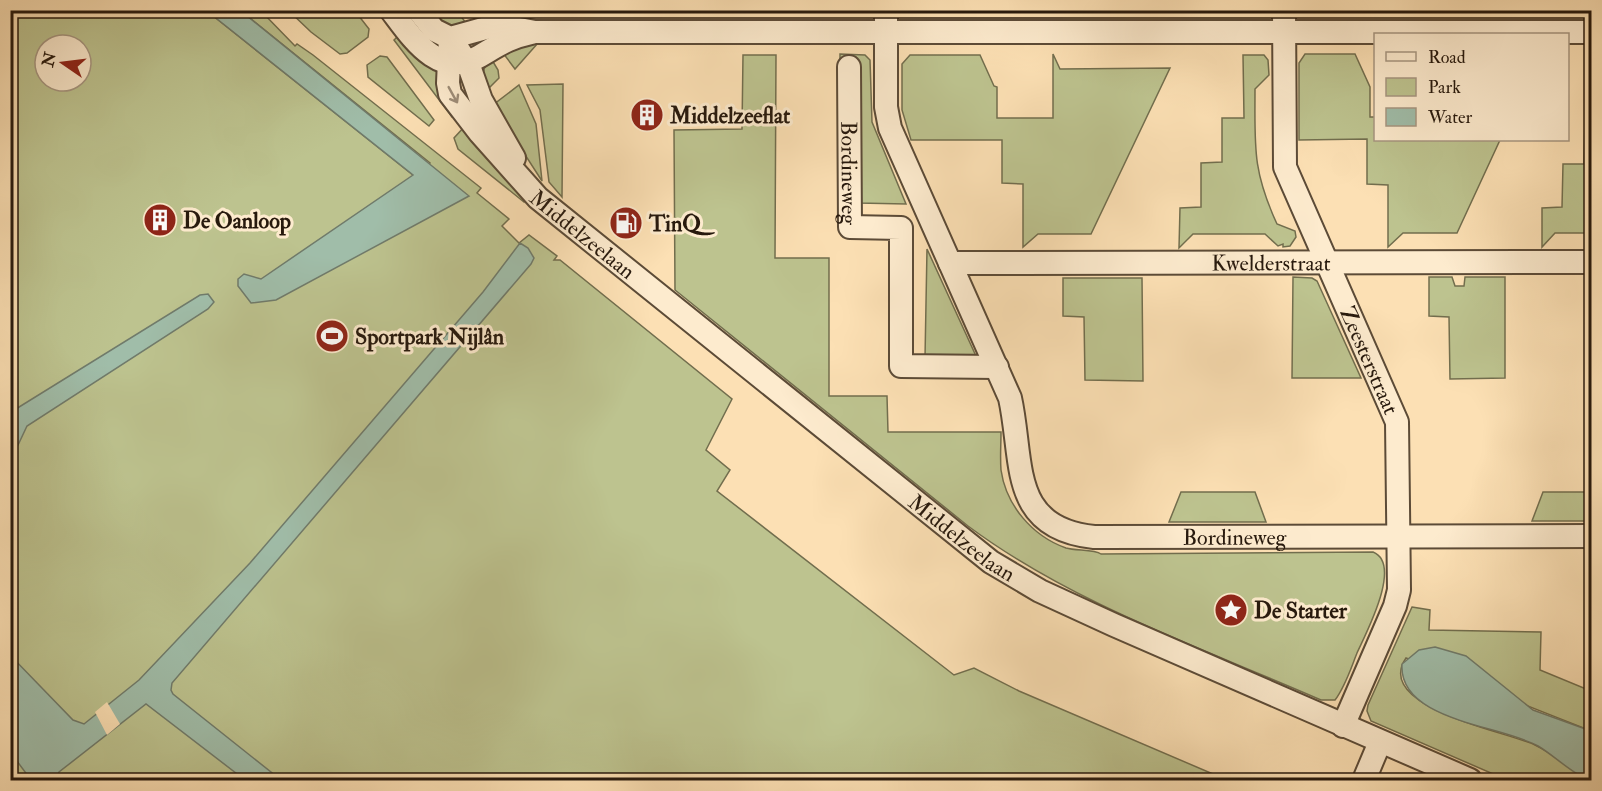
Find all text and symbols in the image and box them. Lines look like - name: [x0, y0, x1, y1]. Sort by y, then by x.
- north arrow: [33, 33, 93, 93]
- legend: [1374, 33, 1569, 141]
- text: Road: [1428, 46, 1466, 69]
- text: N: [38, 50, 61, 70]
- text: Park: [1428, 76, 1461, 99]
- one-way arrow: [447, 86, 459, 103]
- building icon: Middelzeeflat: [629, 97, 665, 133]
- place label: Middelzeeflat: [669, 102, 791, 130]
- text: Water: [1427, 106, 1472, 129]
- street label: Bordineweg: [834, 121, 863, 226]
- street label: Middelzeelaan: [524, 184, 641, 286]
- building icon: De Oanloop: [142, 202, 178, 238]
- fuel station icon: TinQ: [608, 205, 644, 241]
- place label: De Oanloop: [183, 207, 291, 236]
- place label: TinQ: [648, 210, 715, 238]
- street label: Kwelderstraat: [1211, 249, 1331, 278]
- street label: Zeesterstraat: [1333, 302, 1405, 419]
- sports icon: Sportpark Nijlân: [314, 318, 350, 354]
- place label: Sportpark Nijlân: [355, 323, 505, 352]
- street label: Middelzeelaan: [902, 488, 1020, 588]
- street label: Bordineweg: [1183, 524, 1288, 552]
- place icon: De Starter: [1213, 592, 1249, 628]
- place label: De Starter: [1254, 597, 1348, 625]

